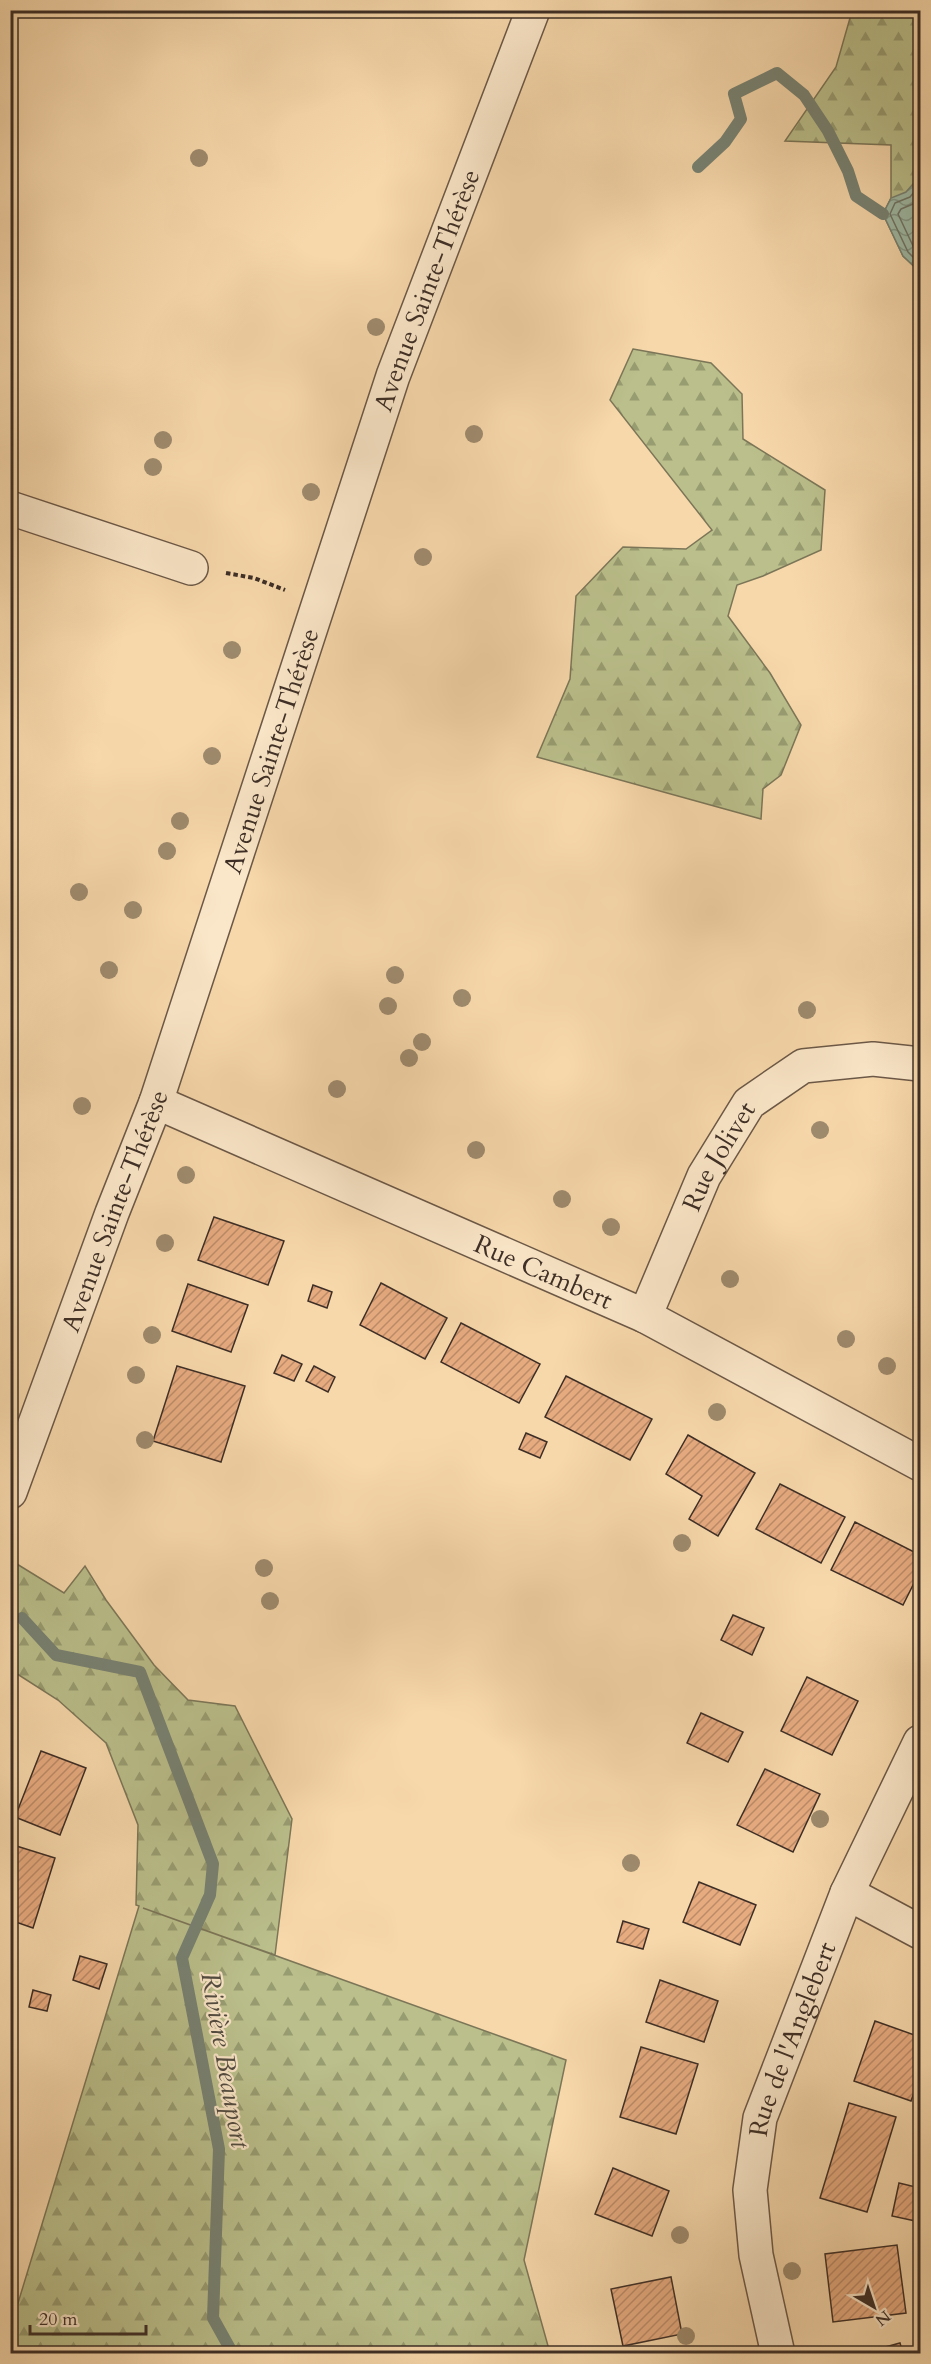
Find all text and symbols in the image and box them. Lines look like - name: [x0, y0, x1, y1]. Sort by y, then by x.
- street label: Avenue Sainte-Thérèse: [365, 164, 488, 416]
- street label: Avenue Sainte-Thérèse: [214, 623, 327, 878]
- street label: Avenue Sainte-Thérèse: [53, 1085, 176, 1337]
- street label: Rue Jolivet: [674, 1095, 763, 1216]
- street label: Rue Cambert: [469, 1226, 618, 1317]
- street label: Rue de l'Anglebert: [740, 1937, 844, 2139]
- water label: Rivière Beauport: [191, 1969, 259, 2152]
- north arrow: [844, 2277, 904, 2337]
- scale bar: [30, 2298, 146, 2336]
- text: N: [870, 2305, 895, 2331]
- text: 20 m: [39, 2307, 78, 2332]

